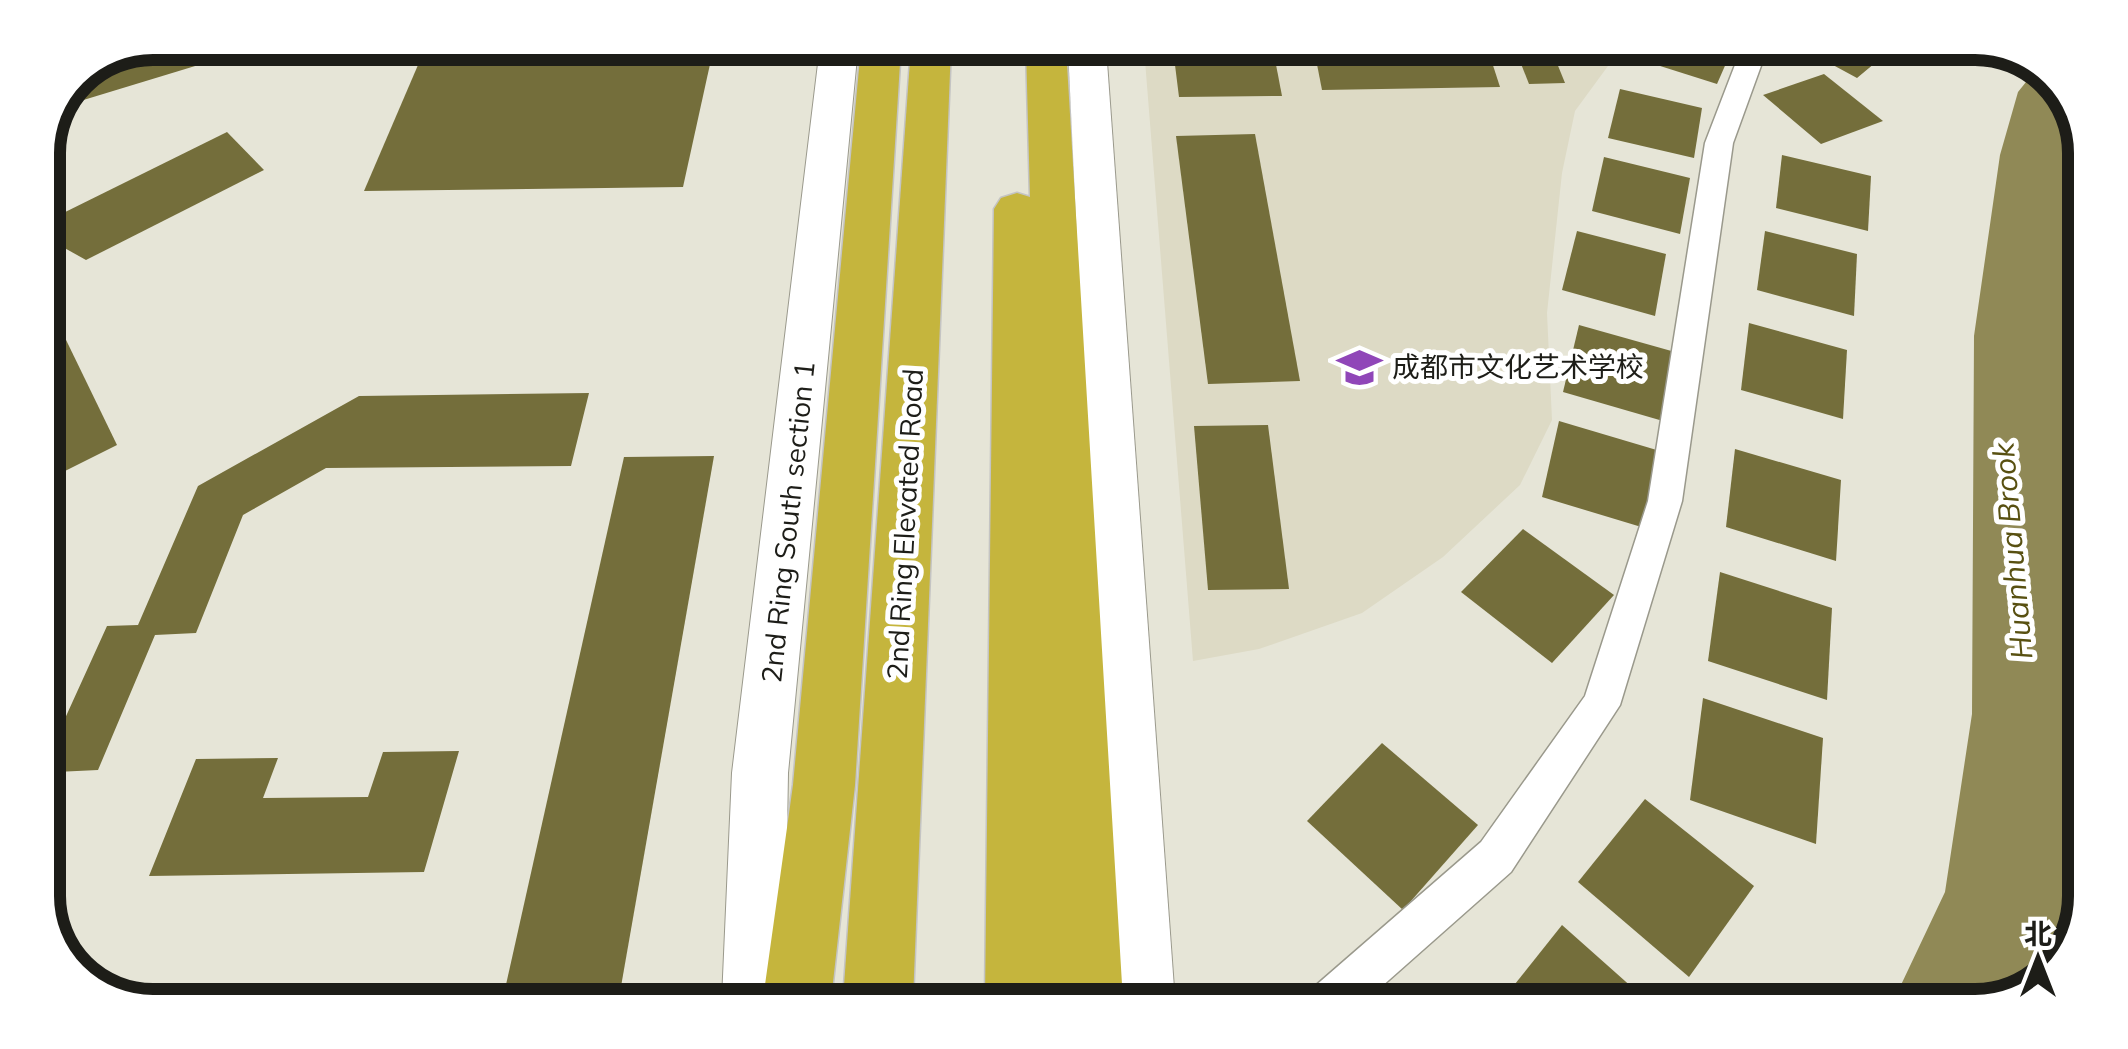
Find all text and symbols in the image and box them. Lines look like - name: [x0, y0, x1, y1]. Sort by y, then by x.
- school or university icon: 成都市文化艺术学校: [1335, 343, 1383, 391]
- place label: 成都市文化艺术学校: [1392, 349, 1644, 384]
- street label: 2nd Ring South section 1: [753, 359, 822, 684]
- street label: 2nd Ring Elevated Road: [879, 368, 930, 680]
- water label: Huanhua Brook: [1983, 440, 2040, 661]
- north arrow: [1988, 909, 2088, 1009]
- text: 北: [2024, 916, 2052, 951]

